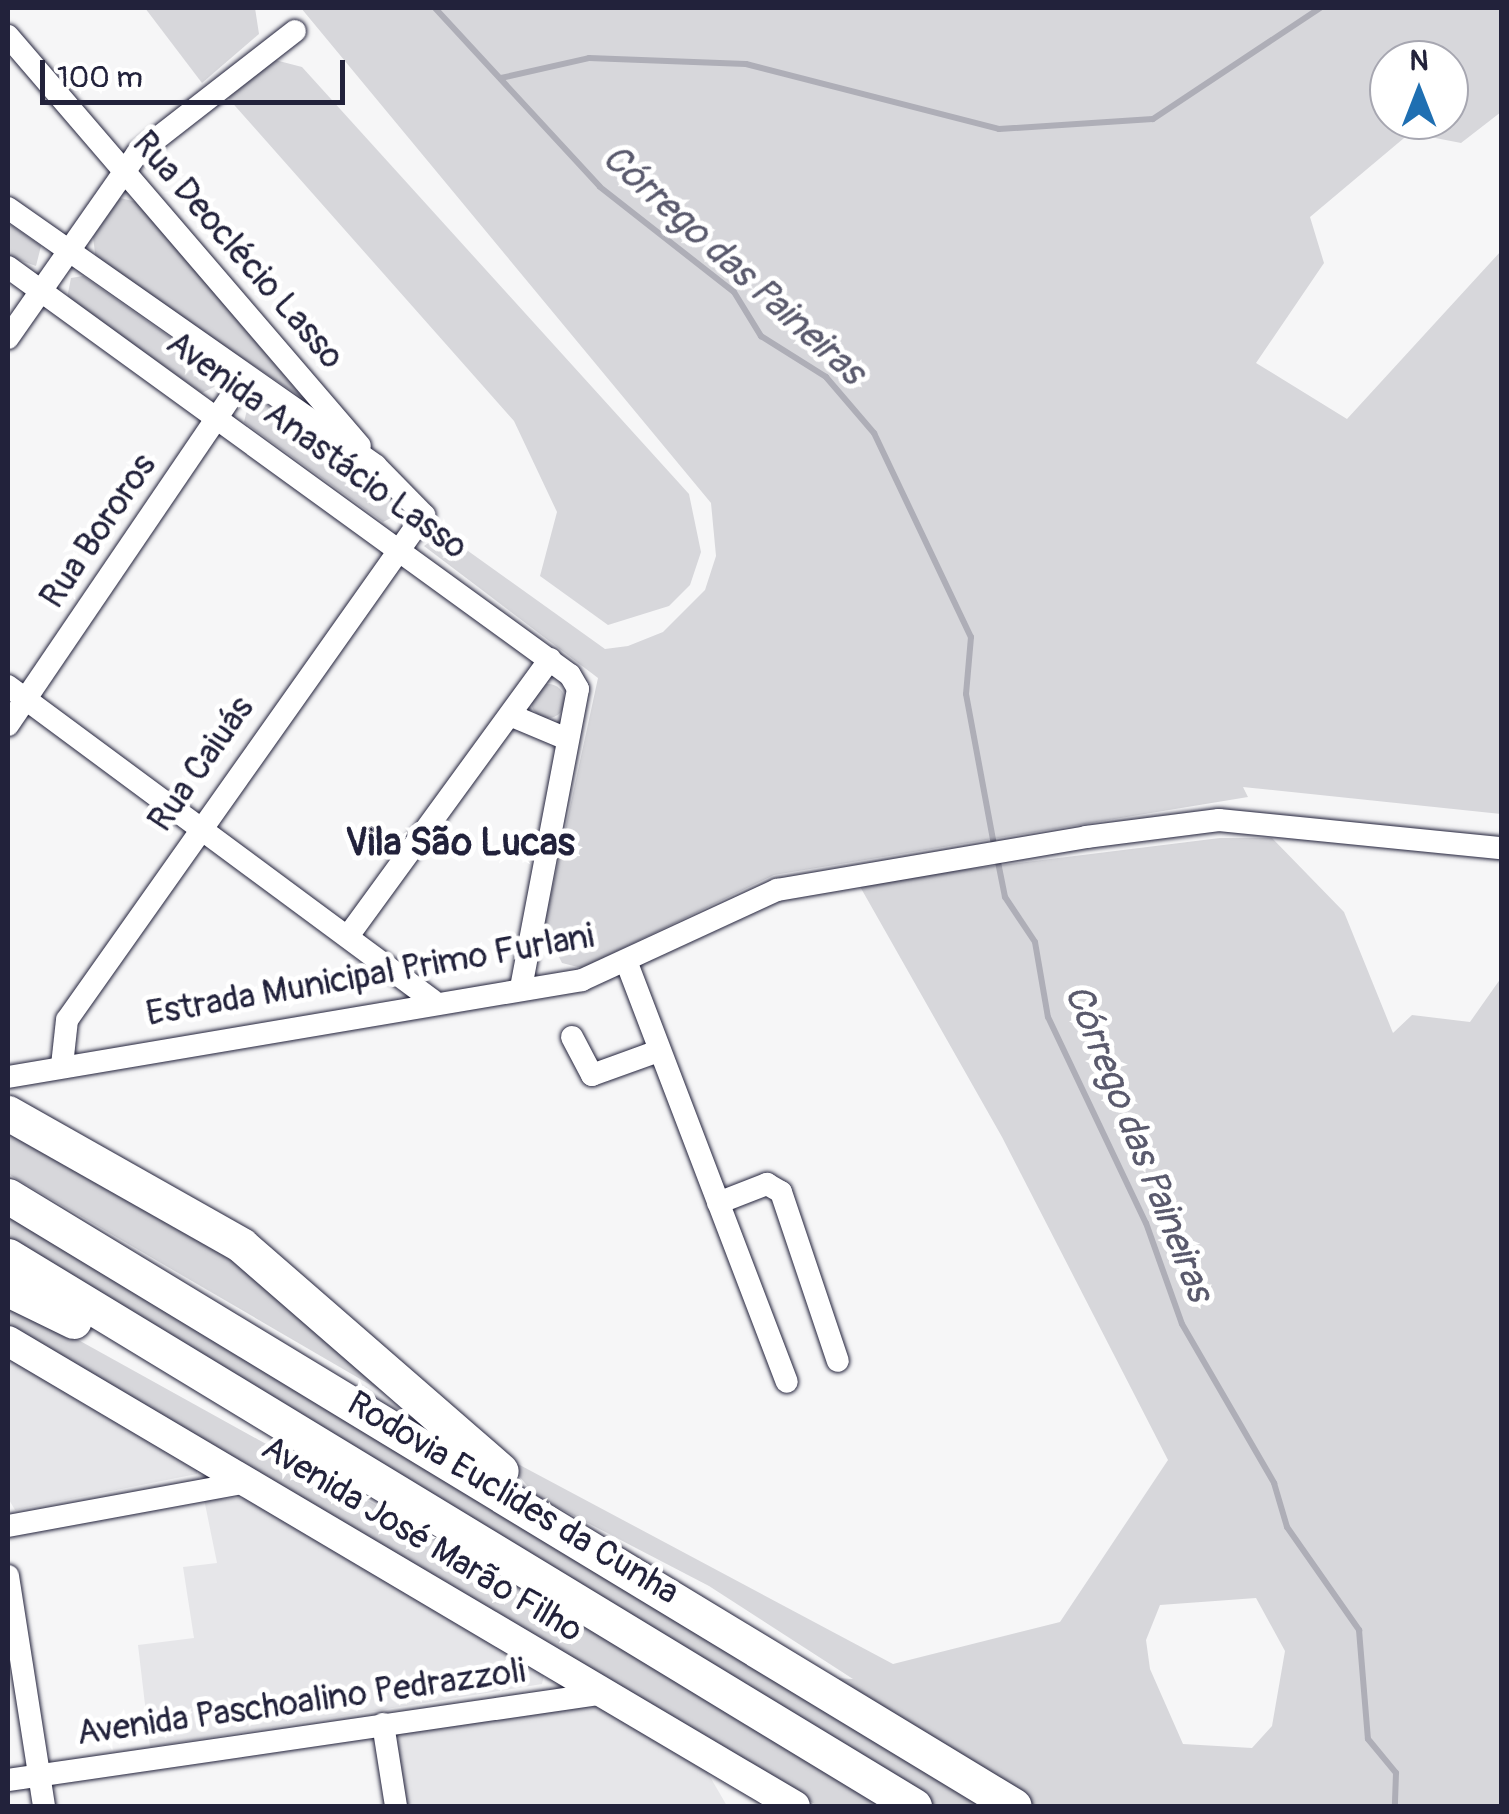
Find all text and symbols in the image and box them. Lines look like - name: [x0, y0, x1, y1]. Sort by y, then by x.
- scale bar: [45, 40, 350, 102]
- north arrow: [1369, 40, 1469, 140]
- text: N: [1410, 44, 1428, 79]
- text: 100 m: [57, 59, 143, 96]
- street label: Rua Deoclécio Lasso: [123, 123, 353, 377]
- water label: Córrego das Paineiras: [592, 135, 874, 395]
- street label: Avenida Anastácio Lasso: [158, 322, 476, 568]
- street label: Rua Bororos: [31, 446, 165, 616]
- street label: Rua Caiuás: [139, 688, 263, 840]
- district label: Vila São Lucas: [345, 821, 575, 867]
- street label: Estrada Municipal Primo Furlani: [143, 915, 597, 1035]
- water label: Córrego das Paineiras: [1054, 978, 1222, 1308]
- street label: Rodovia Euclides da Cunha: [340, 1382, 686, 1614]
- street label: Avenida José Marão Filho: [254, 1427, 590, 1651]
- street label: Avenida Paschoalino Pedrazzoli: [74, 1650, 528, 1754]

